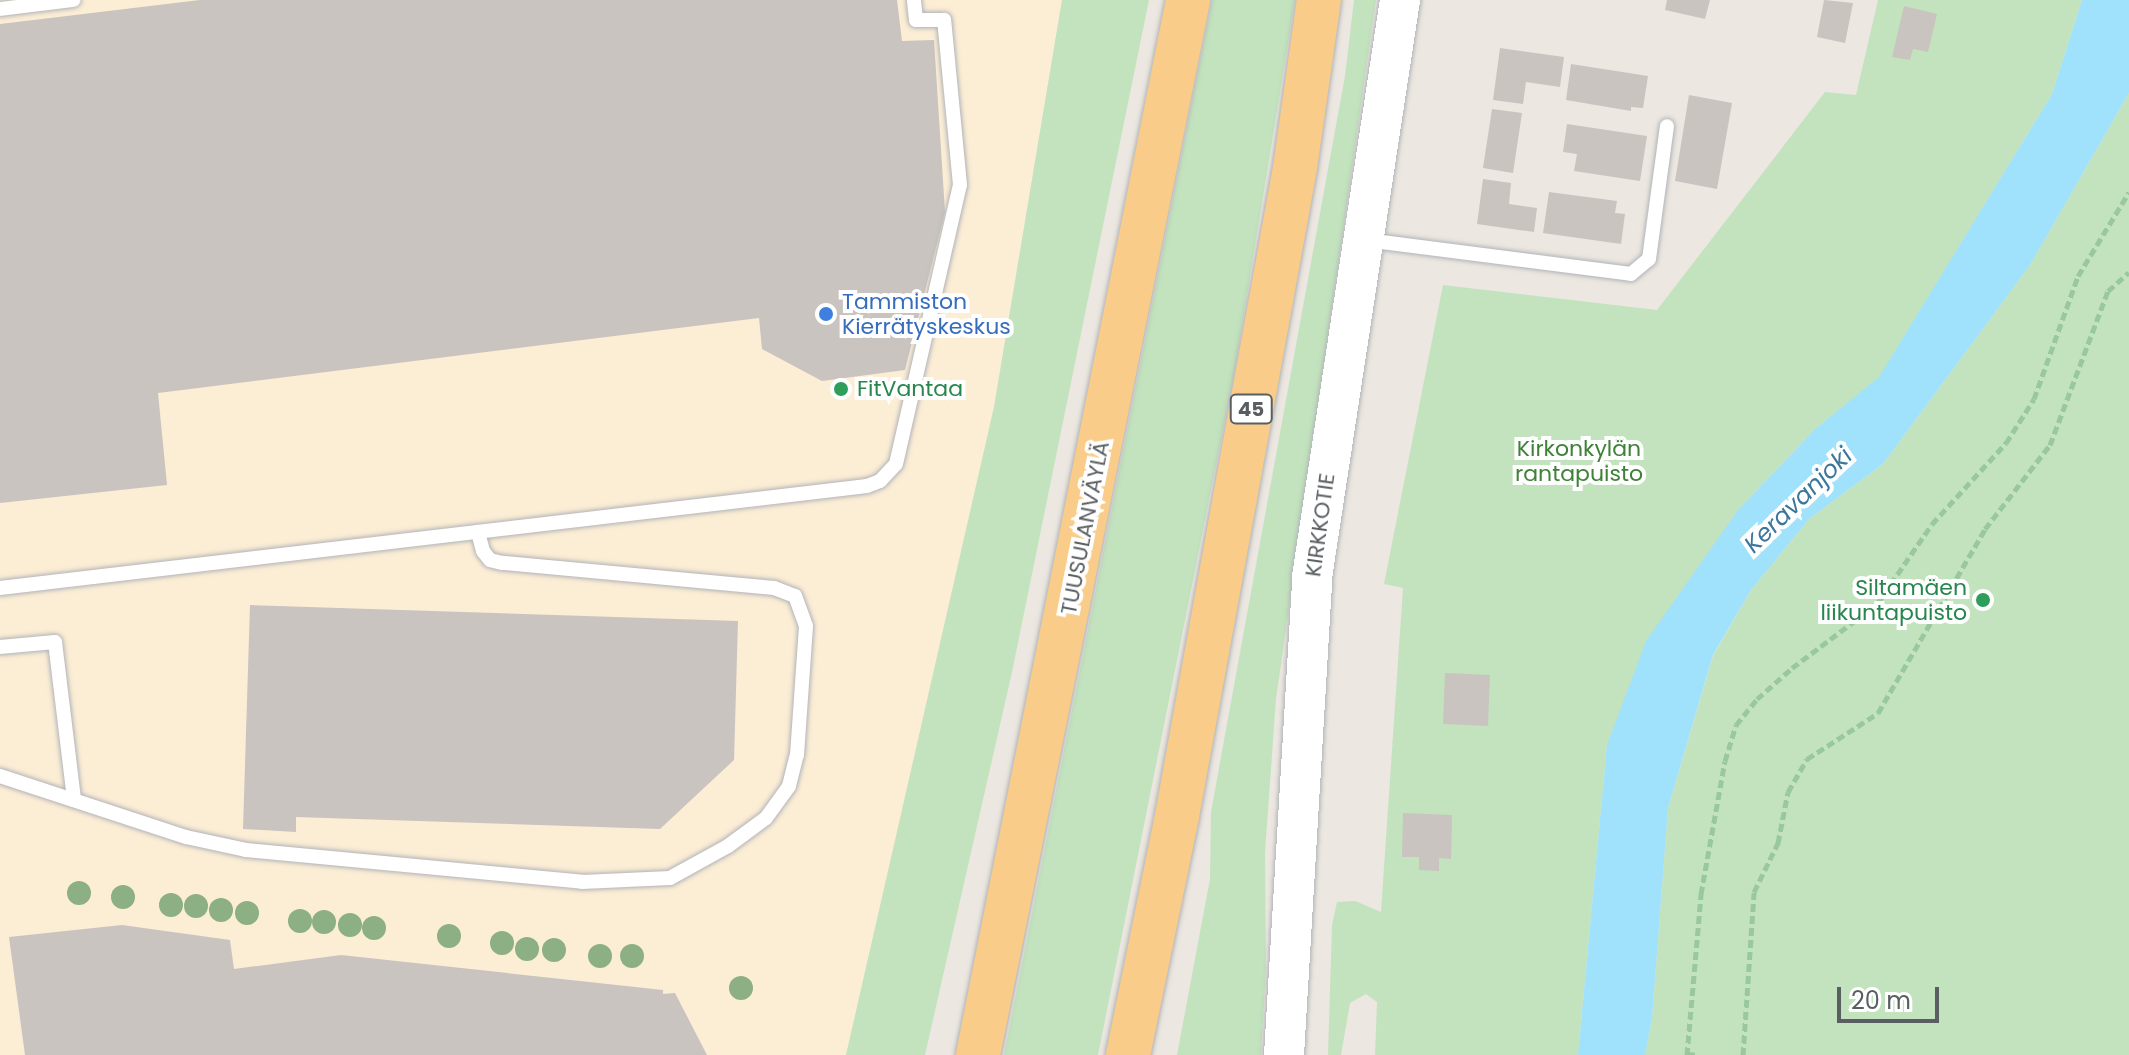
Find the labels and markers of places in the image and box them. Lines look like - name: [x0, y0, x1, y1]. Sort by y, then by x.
- place label: Tammiston Kierrätyskeskus: [842, 288, 1011, 340]
- marker: Tammiston Kierrätyskeskus: [817, 305, 835, 323]
- place label: FitVantaa: [857, 376, 963, 402]
- marker: FitVantaa: [832, 380, 850, 398]
- place label: Siltamäen liikuntapuisto: [1820, 574, 1967, 626]
- marker: Siltamäen liikuntapuisto: [1974, 591, 1992, 609]

